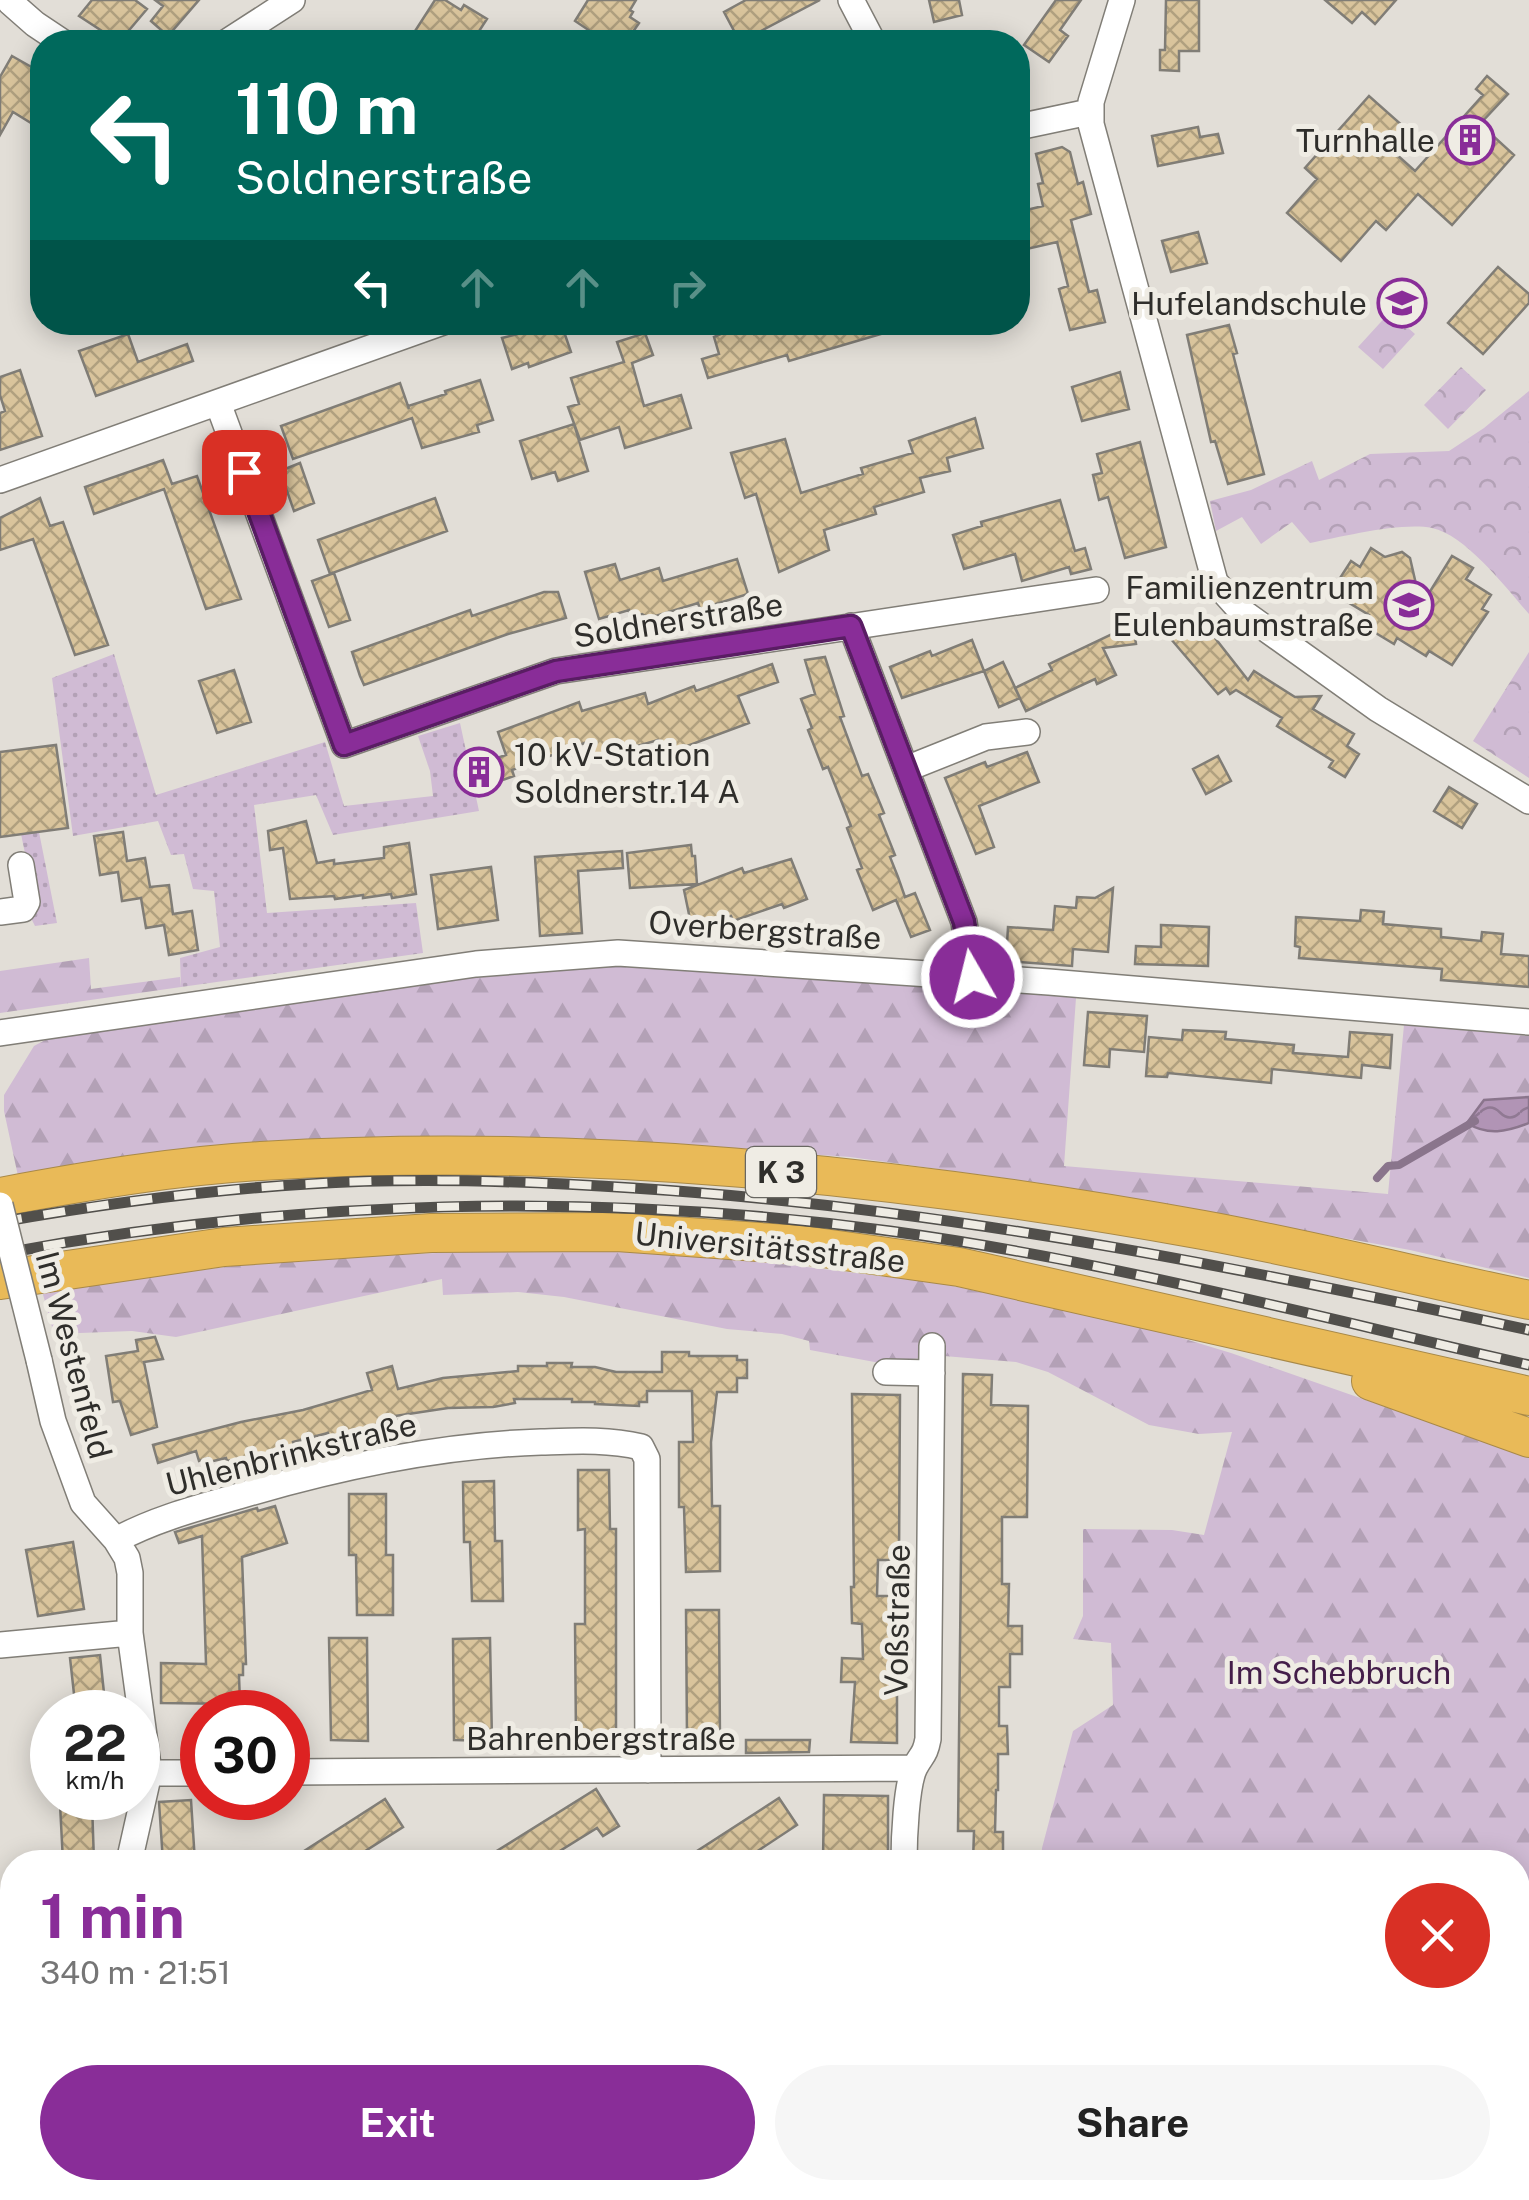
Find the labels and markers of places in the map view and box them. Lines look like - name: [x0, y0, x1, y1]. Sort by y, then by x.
- building icon: Turnhalle: [1444, 114, 1496, 166]
- place label: Turnhalle: [1296, 122, 1435, 159]
- school or university icon: Hufelandschule: [1376, 277, 1428, 329]
- place label: Hufelandschule: [1131, 285, 1367, 322]
- pin: [202, 430, 287, 515]
- place label: Familienzentrum Eulenbaumstraße: [1112, 569, 1374, 643]
- school or university icon: Familienzentrum Eulenbaumstraße: [1383, 579, 1435, 631]
- place label: 10 kV-Station Soldnerstr.14 A: [514, 736, 740, 810]
- building icon: 10 kV-Station Soldnerstr.14 A: [453, 746, 505, 798]

